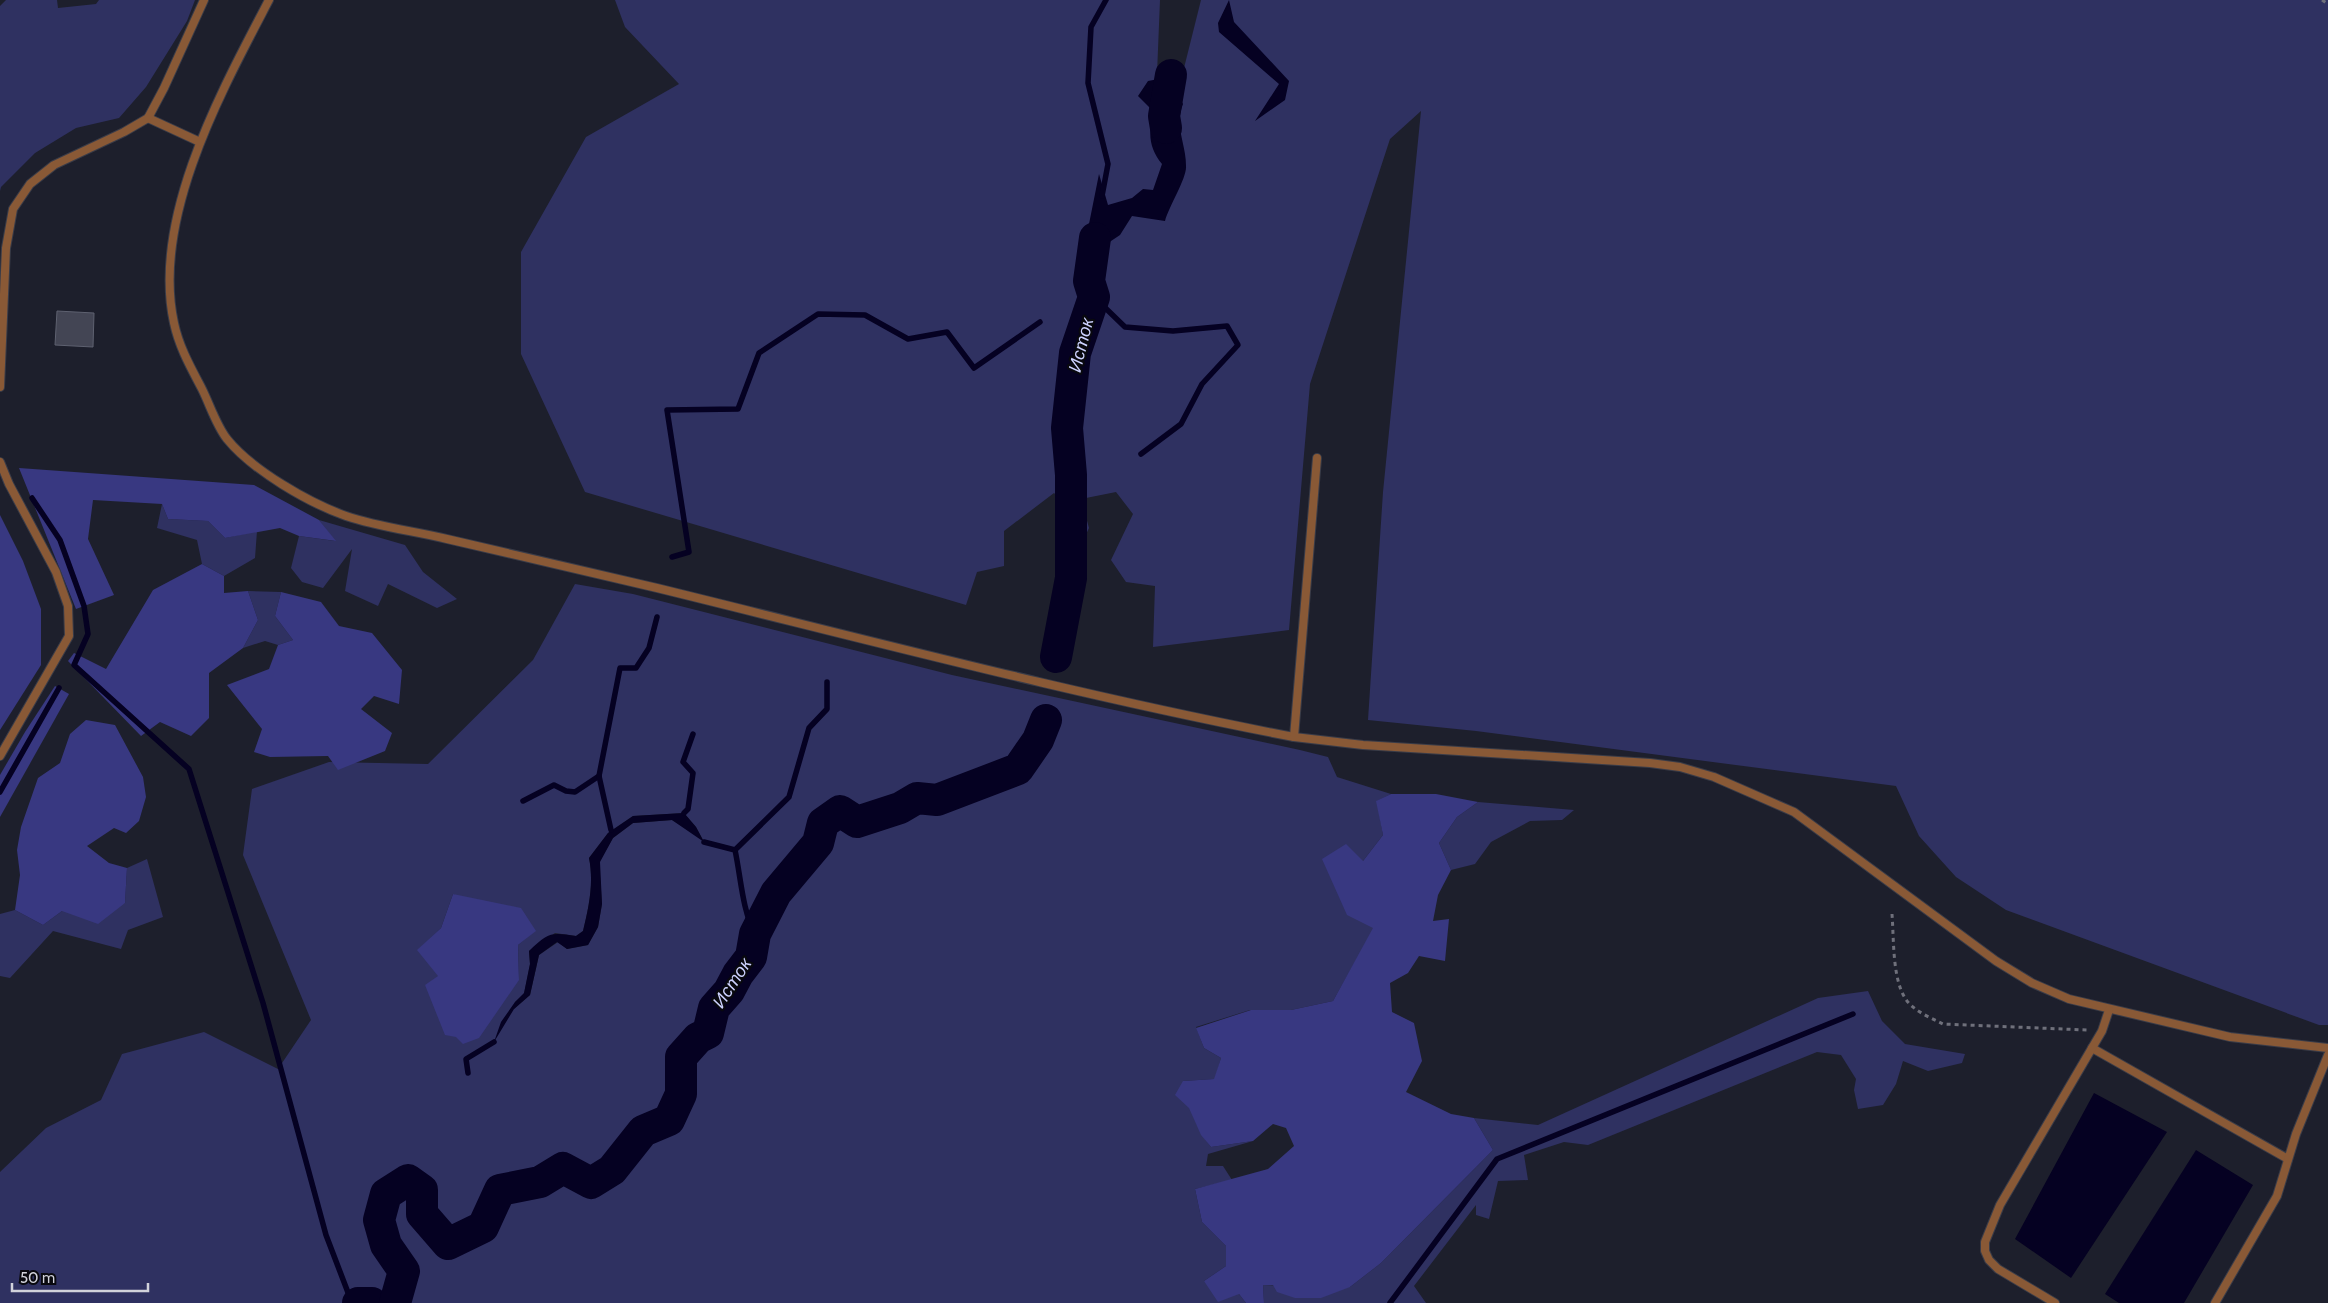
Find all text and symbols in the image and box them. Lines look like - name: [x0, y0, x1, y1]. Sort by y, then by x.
- water label: Исток: [1064, 314, 1099, 374]
- water label: Исток: [708, 953, 757, 1012]
- scale bar: [12, 1260, 149, 1292]
- text: 50 m: [20, 1269, 55, 1287]

